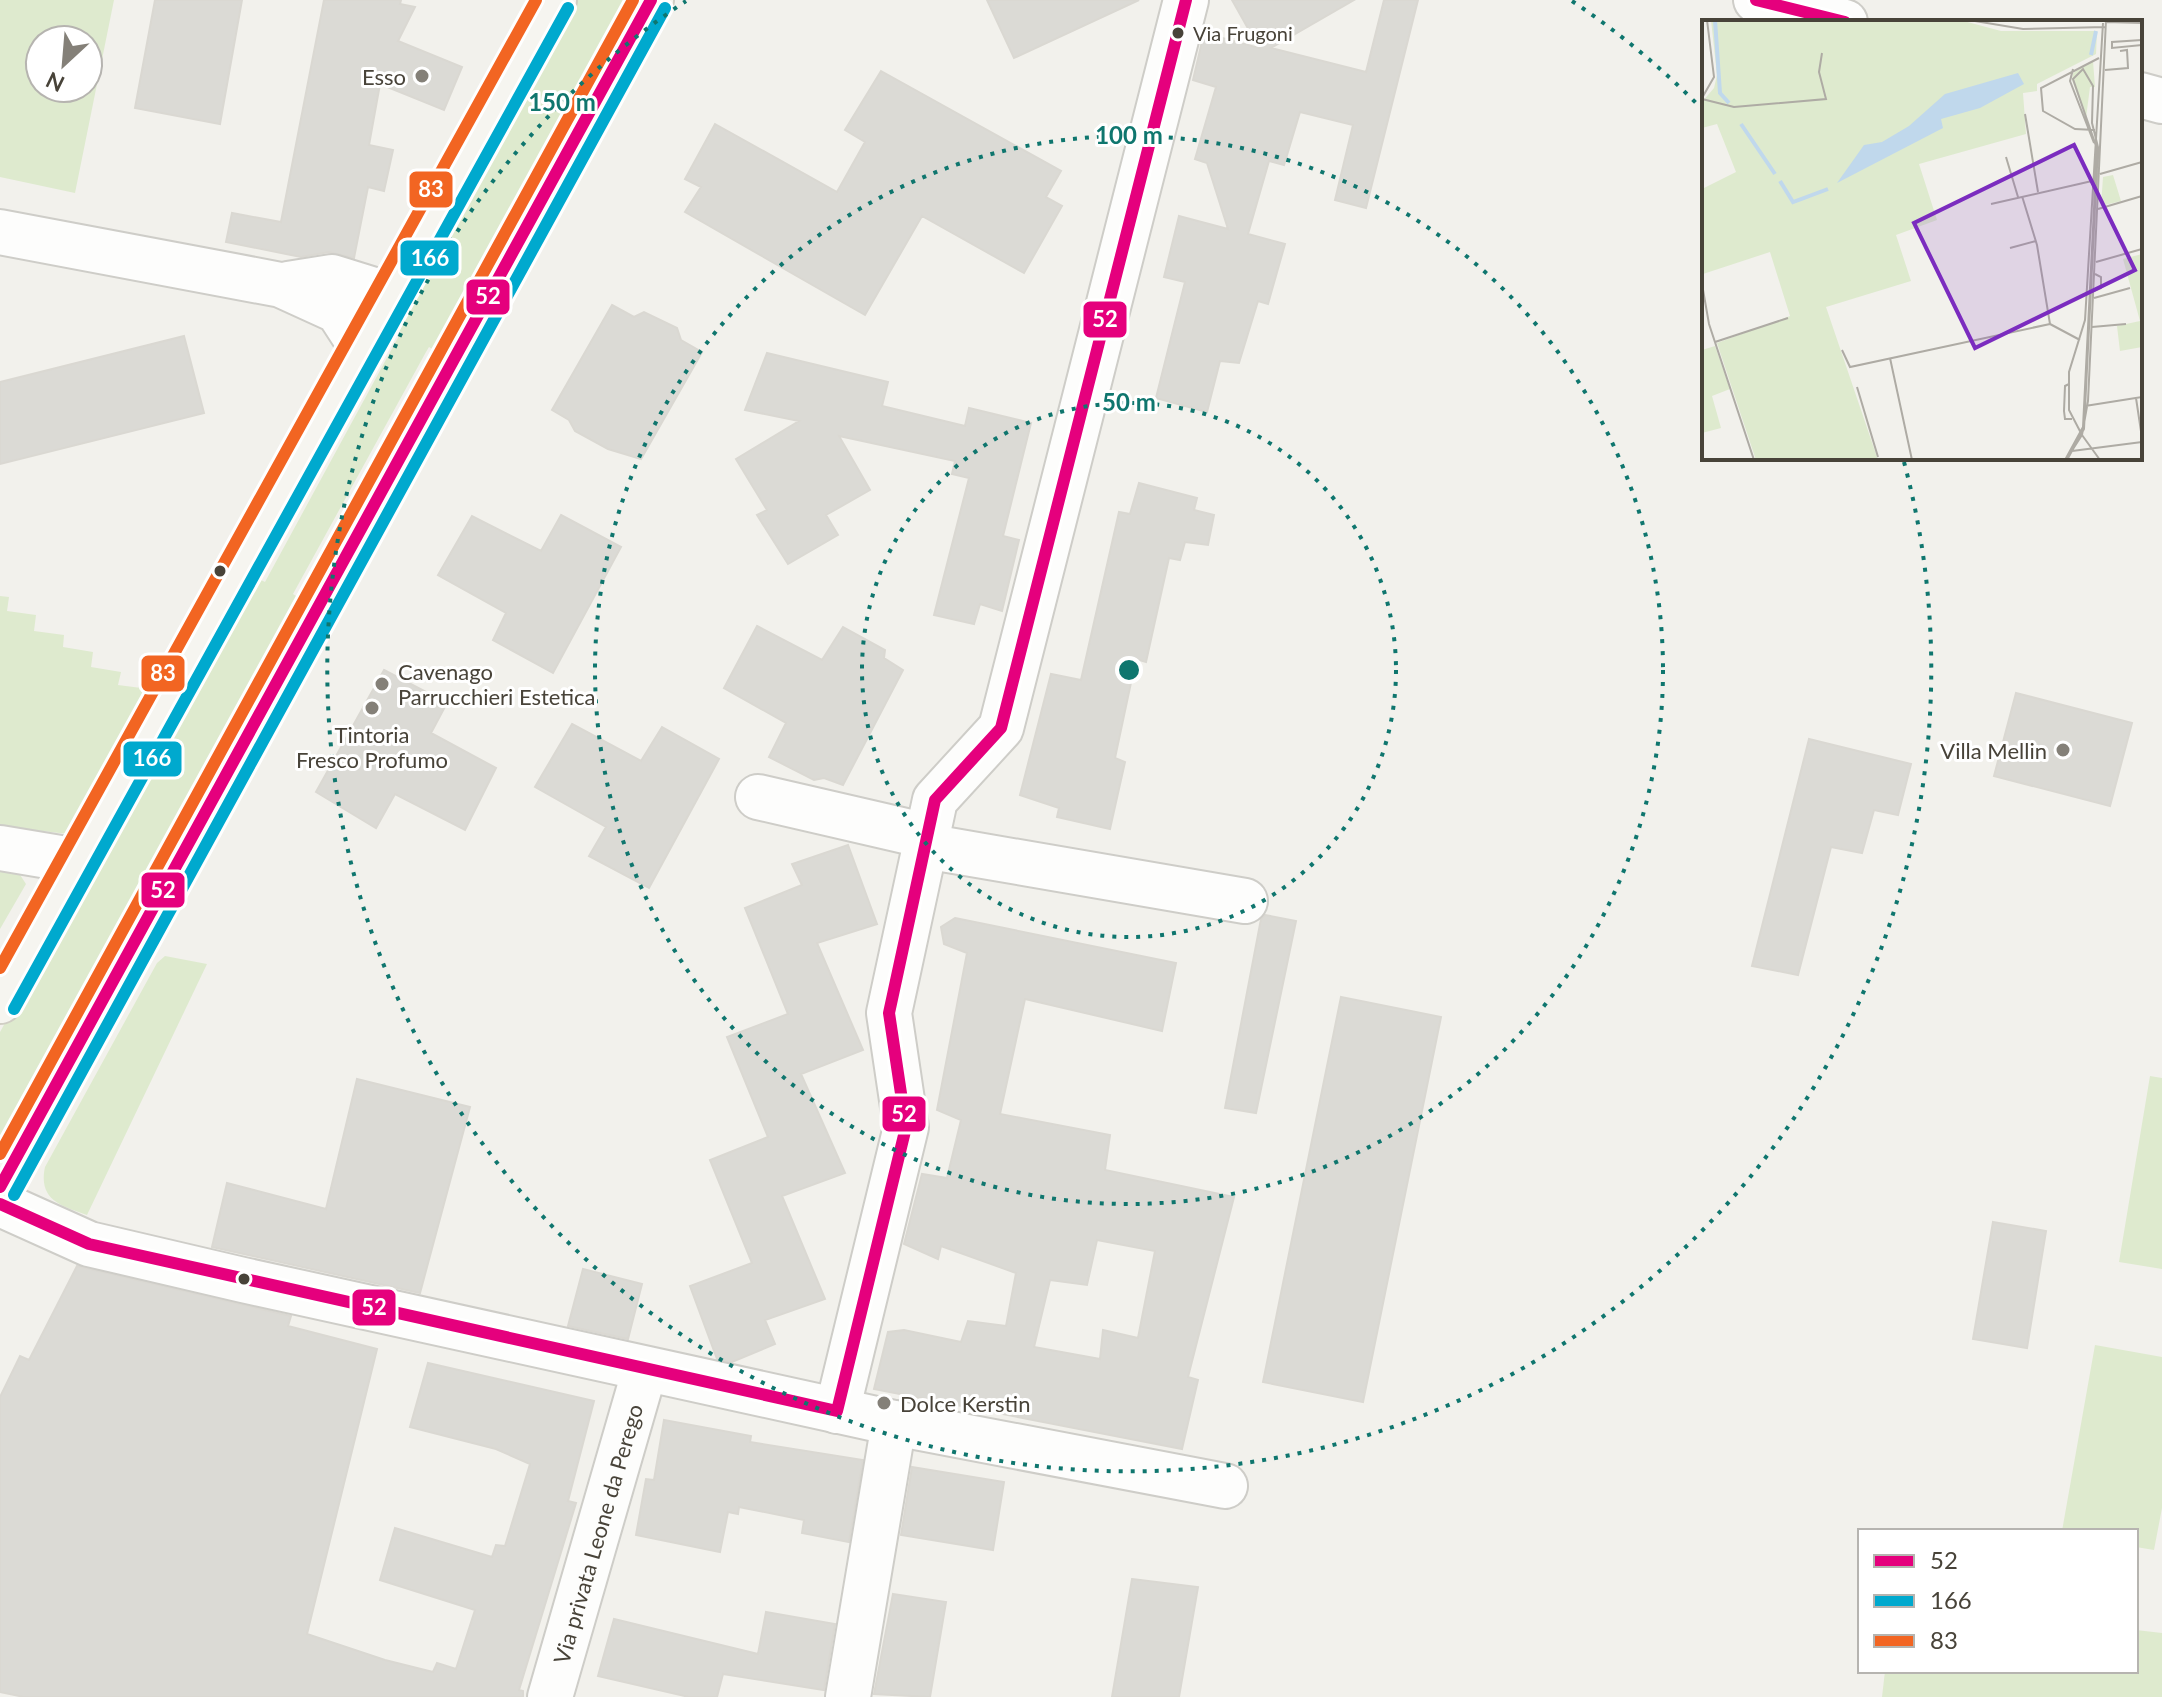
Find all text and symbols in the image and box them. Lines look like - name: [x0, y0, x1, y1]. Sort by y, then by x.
- inset map: [1702, 20, 2142, 460]
- place label: Via Frugoni: [1193, 21, 1293, 45]
- north arrow: [24, 24, 104, 104]
- marker: Via Frugoni: [1170, 25, 1186, 41]
- place label: Esso: [362, 63, 406, 90]
- text: N: [41, 67, 69, 98]
- marker: Esso: [413, 67, 431, 85]
- text: 150 m: [528, 87, 596, 116]
- text: 100 m: [1095, 120, 1163, 149]
- line badge: 83: [408, 170, 454, 209]
- text: 83: [418, 175, 444, 202]
- line badge: 166: [399, 239, 460, 277]
- text: 166: [411, 244, 449, 271]
- line badge: 52: [465, 278, 511, 316]
- text: 52: [475, 282, 501, 309]
- line badge: 52: [1082, 300, 1128, 339]
- text: 52: [1092, 305, 1118, 332]
- text: 50 m: [1102, 387, 1156, 416]
- unlabelled marker: [212, 563, 228, 579]
- line badge: 83: [140, 654, 186, 693]
- centre of rings: [1115, 656, 1143, 684]
- place label: Cavenago Parrucchieri Estetica: [398, 658, 595, 710]
- text: 83: [150, 659, 176, 686]
- marker: Cavenago Parrucchieri Estetica: [373, 675, 391, 693]
- marker: Tintoria Fresco Profumo: [363, 699, 381, 717]
- place label: Tintoria Fresco Profumo: [296, 721, 448, 773]
- place label: Villa Mellin: [1940, 737, 2047, 764]
- line badge: 166: [122, 740, 183, 778]
- marker: Villa Mellin: [2054, 741, 2072, 759]
- text: 166: [133, 744, 171, 771]
- line badge: 52: [140, 871, 186, 909]
- text: 52: [150, 876, 176, 903]
- line badge: 52: [881, 1095, 927, 1133]
- text: 52: [891, 1100, 917, 1127]
- unlabelled marker: [236, 1271, 252, 1287]
- line badge: 52: [351, 1288, 397, 1327]
- text: 52: [361, 1293, 387, 1320]
- place label: Dolce Kerstin: [900, 1390, 1030, 1417]
- marker: Dolce Kerstin: [875, 1394, 893, 1412]
- street label: Via privata Leone da Perego: [547, 1401, 648, 1667]
- legend: [1858, 1529, 2138, 1673]
- text: 52: [1930, 1545, 1958, 1574]
- text: 166: [1930, 1585, 1972, 1614]
- text: 83: [1930, 1625, 1958, 1654]

